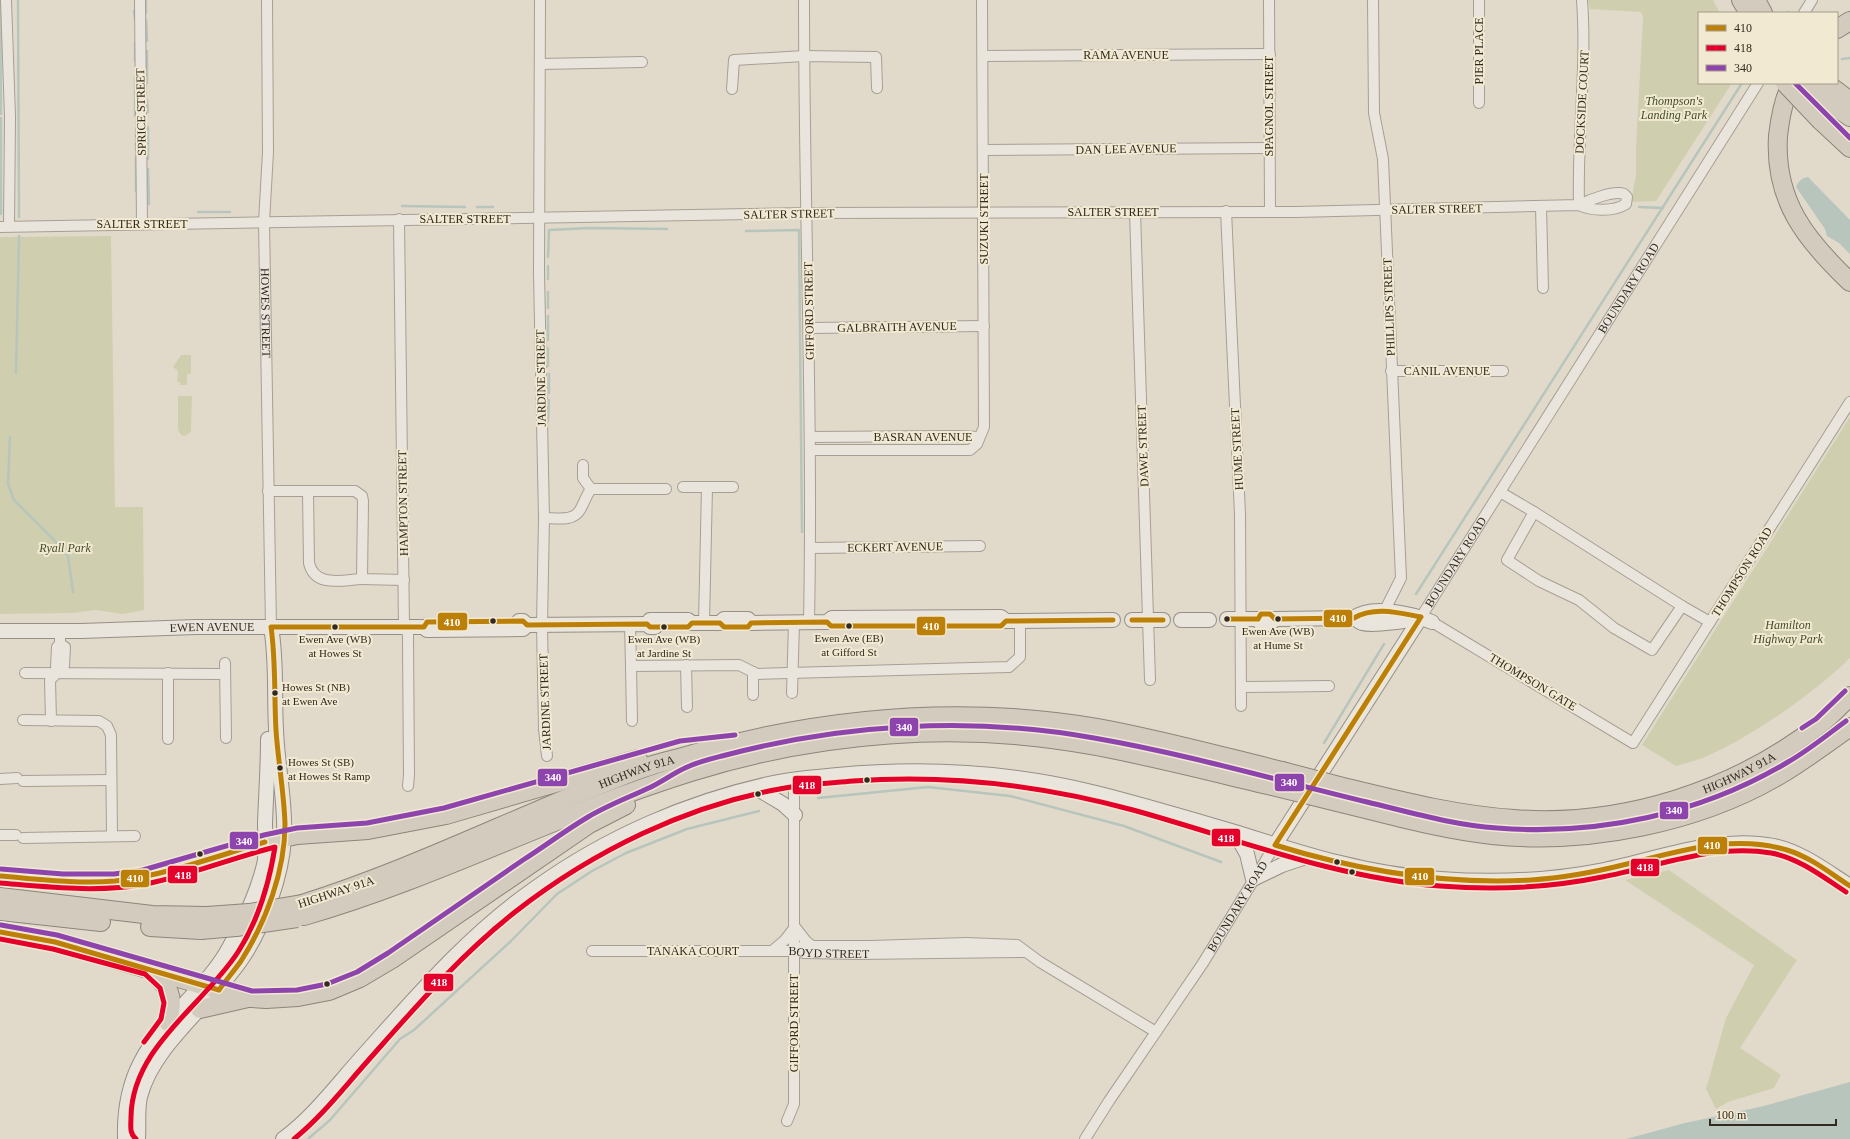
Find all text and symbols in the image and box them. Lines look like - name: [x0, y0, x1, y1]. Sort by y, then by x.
- legend: [1698, 12, 1838, 84]
- street label: PIER PLACE: [1472, 17, 1486, 85]
- text: 410: [1734, 21, 1752, 35]
- text: 418: [1734, 41, 1752, 55]
- street label: RAMA AVENUE: [1083, 48, 1169, 62]
- street label: DOCKSIDE COURT: [1572, 49, 1592, 154]
- street label: SPAGNOL STREET: [1262, 55, 1276, 156]
- text: 340: [1734, 61, 1752, 75]
- street label: SPRICE STREET: [133, 67, 149, 156]
- park label: Thompson's Landing Park: [1640, 94, 1708, 122]
- street label: DAN LEE AVENUE: [1075, 141, 1177, 157]
- street label: SUZUKI STREET: [977, 173, 991, 265]
- street label: SALTER STREET: [1391, 201, 1483, 217]
- street label: SALTER STREET: [1067, 205, 1159, 219]
- street label: SALTER STREET: [743, 206, 835, 222]
- street label: SALTER STREET: [419, 212, 511, 226]
- street label: SALTER STREET: [96, 217, 188, 231]
- street label: BOUNDARY ROAD: [1595, 240, 1662, 336]
- street label: PHILLIPS STREET: [1380, 257, 1398, 356]
- street label: GIFFORD STREET: [801, 261, 817, 360]
- street label: HOWES STREET: [258, 268, 273, 359]
- street label: GALBRAITH AVENUE: [837, 319, 957, 335]
- street label: JARDINE STREET: [533, 329, 549, 427]
- street label: CANIL AVENUE: [1404, 364, 1490, 378]
- street label: DAWE STREET: [1135, 404, 1151, 487]
- street label: HUME STREET: [1228, 407, 1246, 490]
- street label: BASRAN AVENUE: [874, 430, 972, 444]
- street label: HAMPTON STREET: [395, 449, 411, 556]
- street label: BOUNDARY ROAD: [1422, 514, 1490, 610]
- street label: THOMPSON ROAD: [1709, 524, 1775, 619]
- street label: ECKERT AVENUE: [847, 539, 943, 555]
- park label: Ryall Park: [38, 541, 91, 555]
- line badge: 410: [1323, 609, 1353, 628]
- line badge: 410: [437, 612, 468, 631]
- text: 410: [1330, 612, 1347, 624]
- unlabelled marker: [1222, 614, 1232, 624]
- marker: Ewen Ave (WB) at Hume St: [1273, 614, 1283, 624]
- text: 410: [444, 616, 461, 628]
- unlabelled marker: [488, 616, 498, 626]
- line badge: 410: [916, 616, 946, 636]
- park label: Hamilton Highway Park: [1752, 618, 1824, 646]
- street label: EWEN AVENUE: [169, 620, 254, 635]
- text: 410: [923, 620, 940, 632]
- marker: Ewen Ave (EB) at Gifford St: [844, 621, 854, 631]
- marker: Ewen Ave (WB) at Howes St: [330, 622, 340, 632]
- marker: Ewen Ave (WB) at Jardine St: [659, 622, 669, 632]
- place label: Ewen Ave (WB) at Hume St: [1242, 625, 1315, 651]
- place label: Ewen Ave (EB) at Gifford St: [815, 632, 884, 658]
- place label: Ewen Ave (WB) at Howes St: [299, 633, 372, 659]
- place label: Ewen Ave (WB) at Jardine St: [628, 633, 701, 659]
- street label: THOMPSON GATE: [1487, 650, 1579, 714]
- street label: JARDINE STREET: [536, 653, 554, 751]
- place label: Howes St (NB) at Ewen Ave: [282, 681, 350, 707]
- marker: Howes St (NB) at Ewen Ave: [270, 688, 280, 698]
- line badge: 340: [889, 717, 919, 737]
- text: 340: [896, 721, 913, 733]
- street label: HIGHWAY 91A: [1701, 749, 1778, 797]
- street label: HIGHWAY 91A: [597, 752, 676, 792]
- place label: Howes St (SB) at Howes St Ramp: [288, 756, 371, 782]
- marker: Howes St (SB) at Howes St Ramp: [275, 763, 285, 773]
- line badge: 340: [537, 768, 568, 787]
- text: 340: [545, 771, 562, 783]
- line badge: 340: [1274, 773, 1305, 792]
- line badge: 418: [792, 775, 822, 795]
- unlabelled marker: [862, 775, 872, 785]
- text: 340: [1281, 776, 1298, 788]
- text: 418: [799, 779, 816, 791]
- unlabelled marker: [753, 789, 763, 799]
- line badge: 340: [1659, 801, 1689, 820]
- text: 340: [1666, 804, 1683, 816]
- line badge: 418: [1211, 828, 1241, 847]
- line badge: 340: [229, 831, 259, 850]
- text: 418: [1218, 832, 1235, 844]
- text: 340: [236, 835, 253, 847]
- line badge: 410: [1697, 836, 1728, 855]
- text: 410: [1704, 839, 1721, 851]
- unlabelled marker: [195, 849, 205, 859]
- unlabelled marker: [1332, 857, 1342, 867]
- street label: BOUNDARY ROAD: [1204, 858, 1271, 955]
- line badge: 418: [1630, 858, 1660, 877]
- text: 418: [1637, 861, 1654, 873]
- line badge: 418: [167, 865, 198, 884]
- unlabelled marker: [1347, 867, 1357, 877]
- line badge: 410: [1404, 867, 1435, 886]
- line badge: 410: [120, 869, 150, 888]
- text: 418: [175, 869, 192, 881]
- text: 410: [1412, 870, 1429, 882]
- text: 410: [127, 872, 144, 884]
- street label: HIGHWAY 91A: [296, 873, 376, 911]
- street label: TANAKA COURT: [647, 944, 740, 958]
- street label: BOYD STREET: [788, 944, 870, 961]
- line badge: 418: [423, 973, 454, 992]
- street label: GIFFORD STREET: [787, 973, 801, 1072]
- text: 418: [431, 976, 448, 988]
- unlabelled marker: [322, 979, 332, 989]
- scale bar: [1710, 1101, 1836, 1127]
- text: 100 m: [1716, 1108, 1747, 1122]

